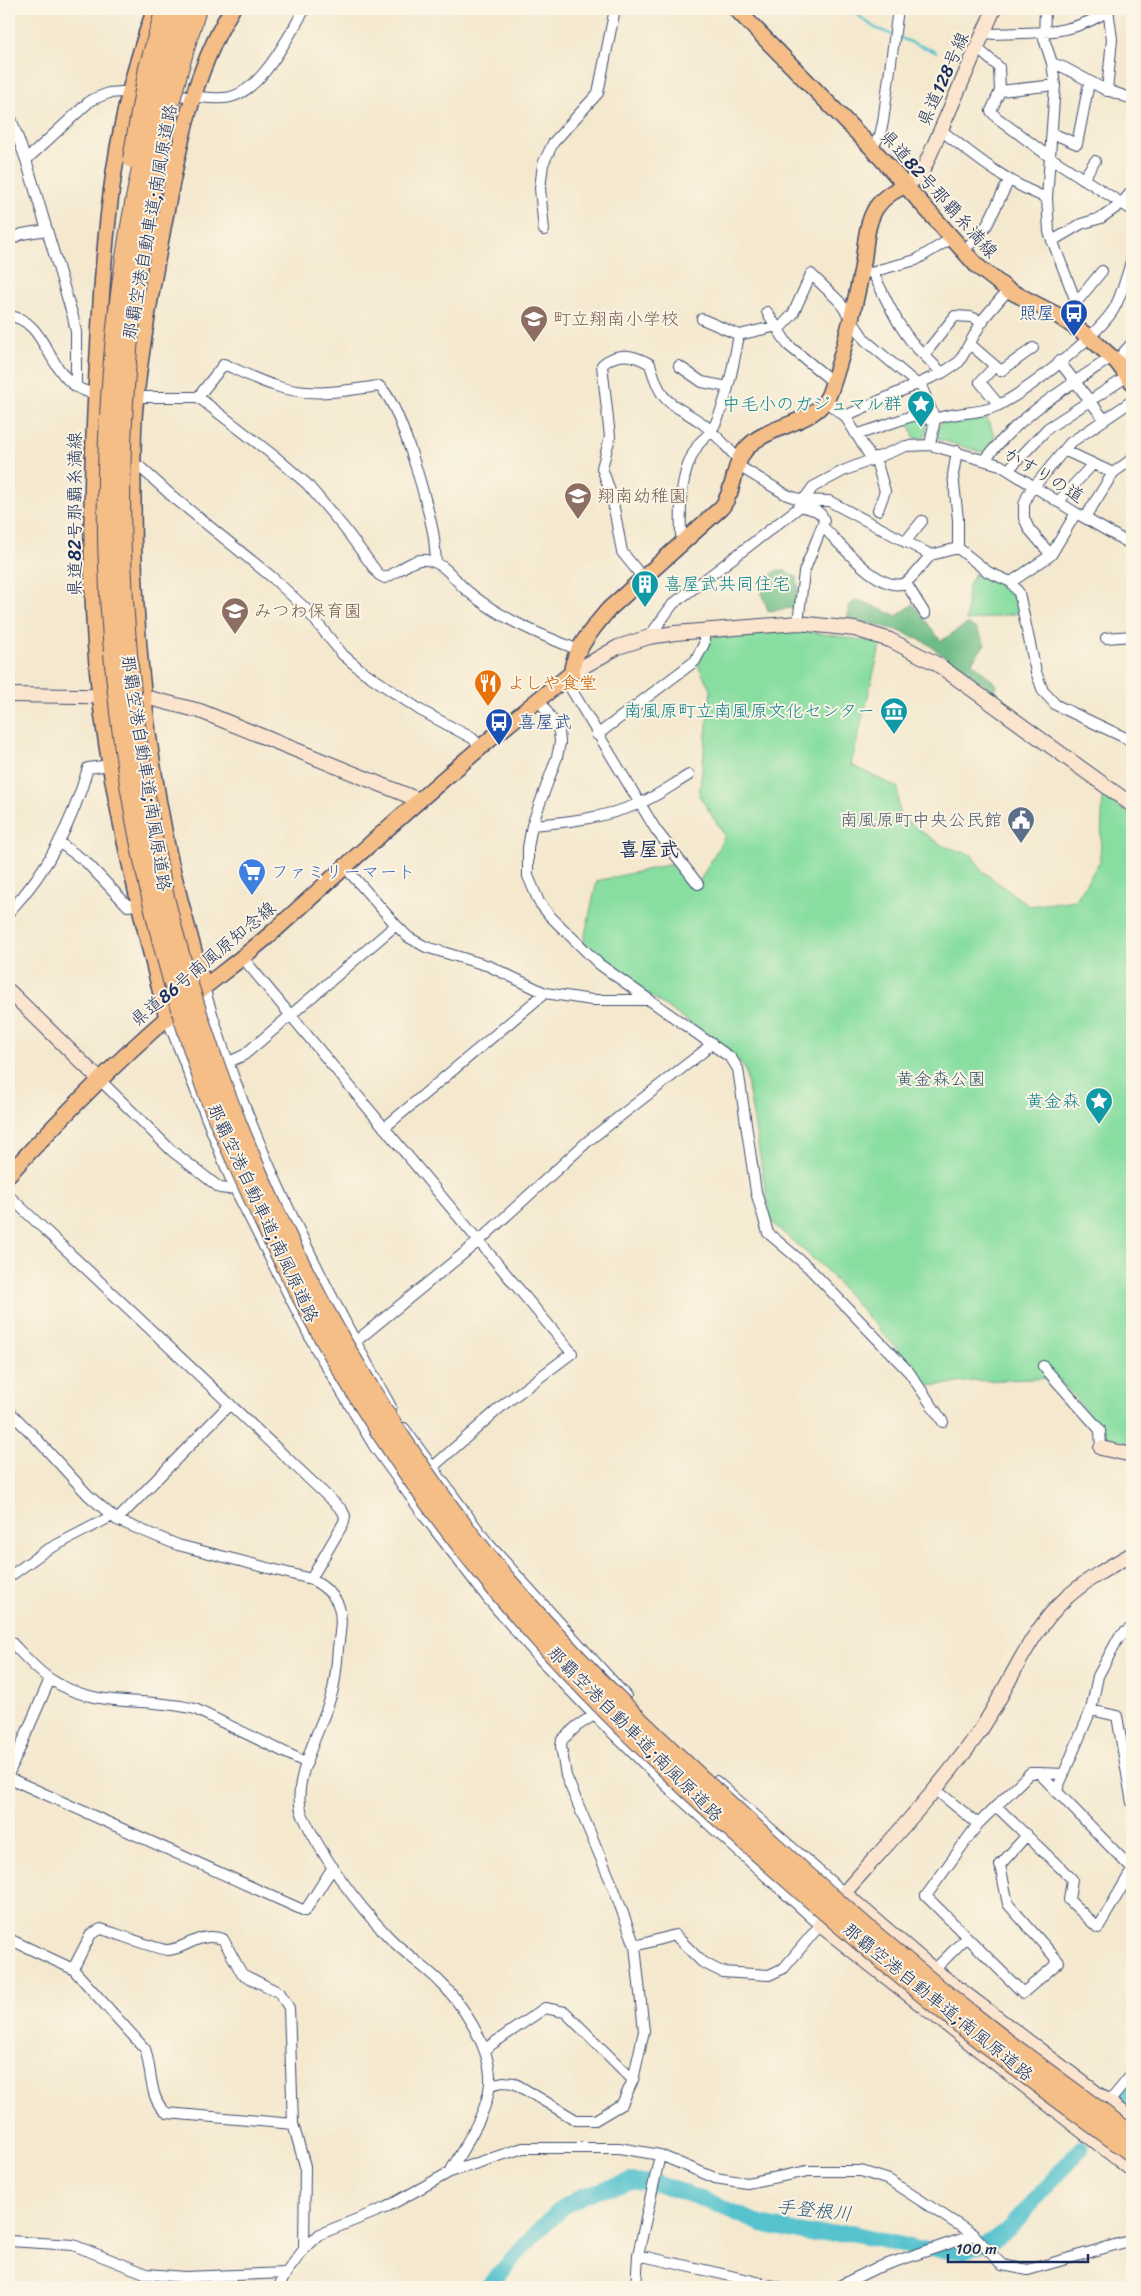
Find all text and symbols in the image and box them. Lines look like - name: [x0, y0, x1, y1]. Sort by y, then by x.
- street label: 県道128号線: [908, 26, 978, 132]
- street label: 那覇空港自動車道;南風原道路: [113, 101, 187, 343]
- street label: 県道82号那覇糸満線: [872, 122, 1006, 266]
- place label: 照屋: [1019, 297, 1055, 329]
- bus stop icon: 照屋: [1059, 298, 1089, 337]
- place label: 町立翔南小学校: [553, 303, 679, 335]
- school or university icon: 町立翔南小学校: [519, 304, 549, 343]
- place label: 中毛小のガジュマル群: [722, 388, 902, 420]
- place icon: 中毛小のガジュマル群: [906, 389, 936, 428]
- street label: 県道82号那覇糸満線: [59, 431, 91, 597]
- street label: かすりの道: [997, 438, 1091, 512]
- place label: 翔南幼稚園: [597, 480, 687, 512]
- school or university icon: 翔南幼稚園: [563, 481, 593, 520]
- place label: 喜屋武共同住宅: [664, 568, 790, 600]
- building icon: 喜屋武共同住宅: [630, 569, 660, 608]
- place label: みつわ保育園: [254, 595, 362, 627]
- school or university icon: みつわ保育園: [220, 596, 250, 635]
- street label: 那覇空港自動車道;南風原道路: [111, 652, 181, 894]
- place label: よしや食堂: [507, 667, 597, 699]
- restaurant icon: よしや食堂: [473, 668, 503, 707]
- place label: 南風原町立南風原文化センター: [624, 695, 875, 727]
- museum icon: 南風原町立南風原文化センター: [879, 696, 909, 735]
- place label: 喜屋武: [518, 706, 572, 738]
- bus stop icon: 喜屋武: [484, 707, 514, 746]
- place label: 南風原町中央公民館: [840, 804, 1002, 836]
- public building icon: 南風原町中央公民館: [1006, 805, 1036, 844]
- district label: 喜屋武: [619, 832, 679, 867]
- place label: ファミリーマート: [271, 856, 415, 888]
- supermarket icon: ファミリーマート: [237, 857, 267, 896]
- street label: 県道86号南風原知念線: [123, 893, 283, 1035]
- park label: 黄金森公園: [896, 1063, 986, 1095]
- place label: 黄金森: [1026, 1085, 1080, 1117]
- place icon: 黄金森: [1084, 1086, 1114, 1125]
- street label: 那覇空港自動車道;南風原道路: [198, 1098, 328, 1328]
- street label: 那覇空港自動車道;南風原道路: [539, 1638, 731, 1830]
- street label: 那覇空港自動車道;南風原道路: [835, 1914, 1041, 2090]
- water label: 手登根川: [774, 2190, 854, 2230]
- scale bar: [948, 2231, 1088, 2263]
- text: 100 m: [956, 2236, 997, 2262]

